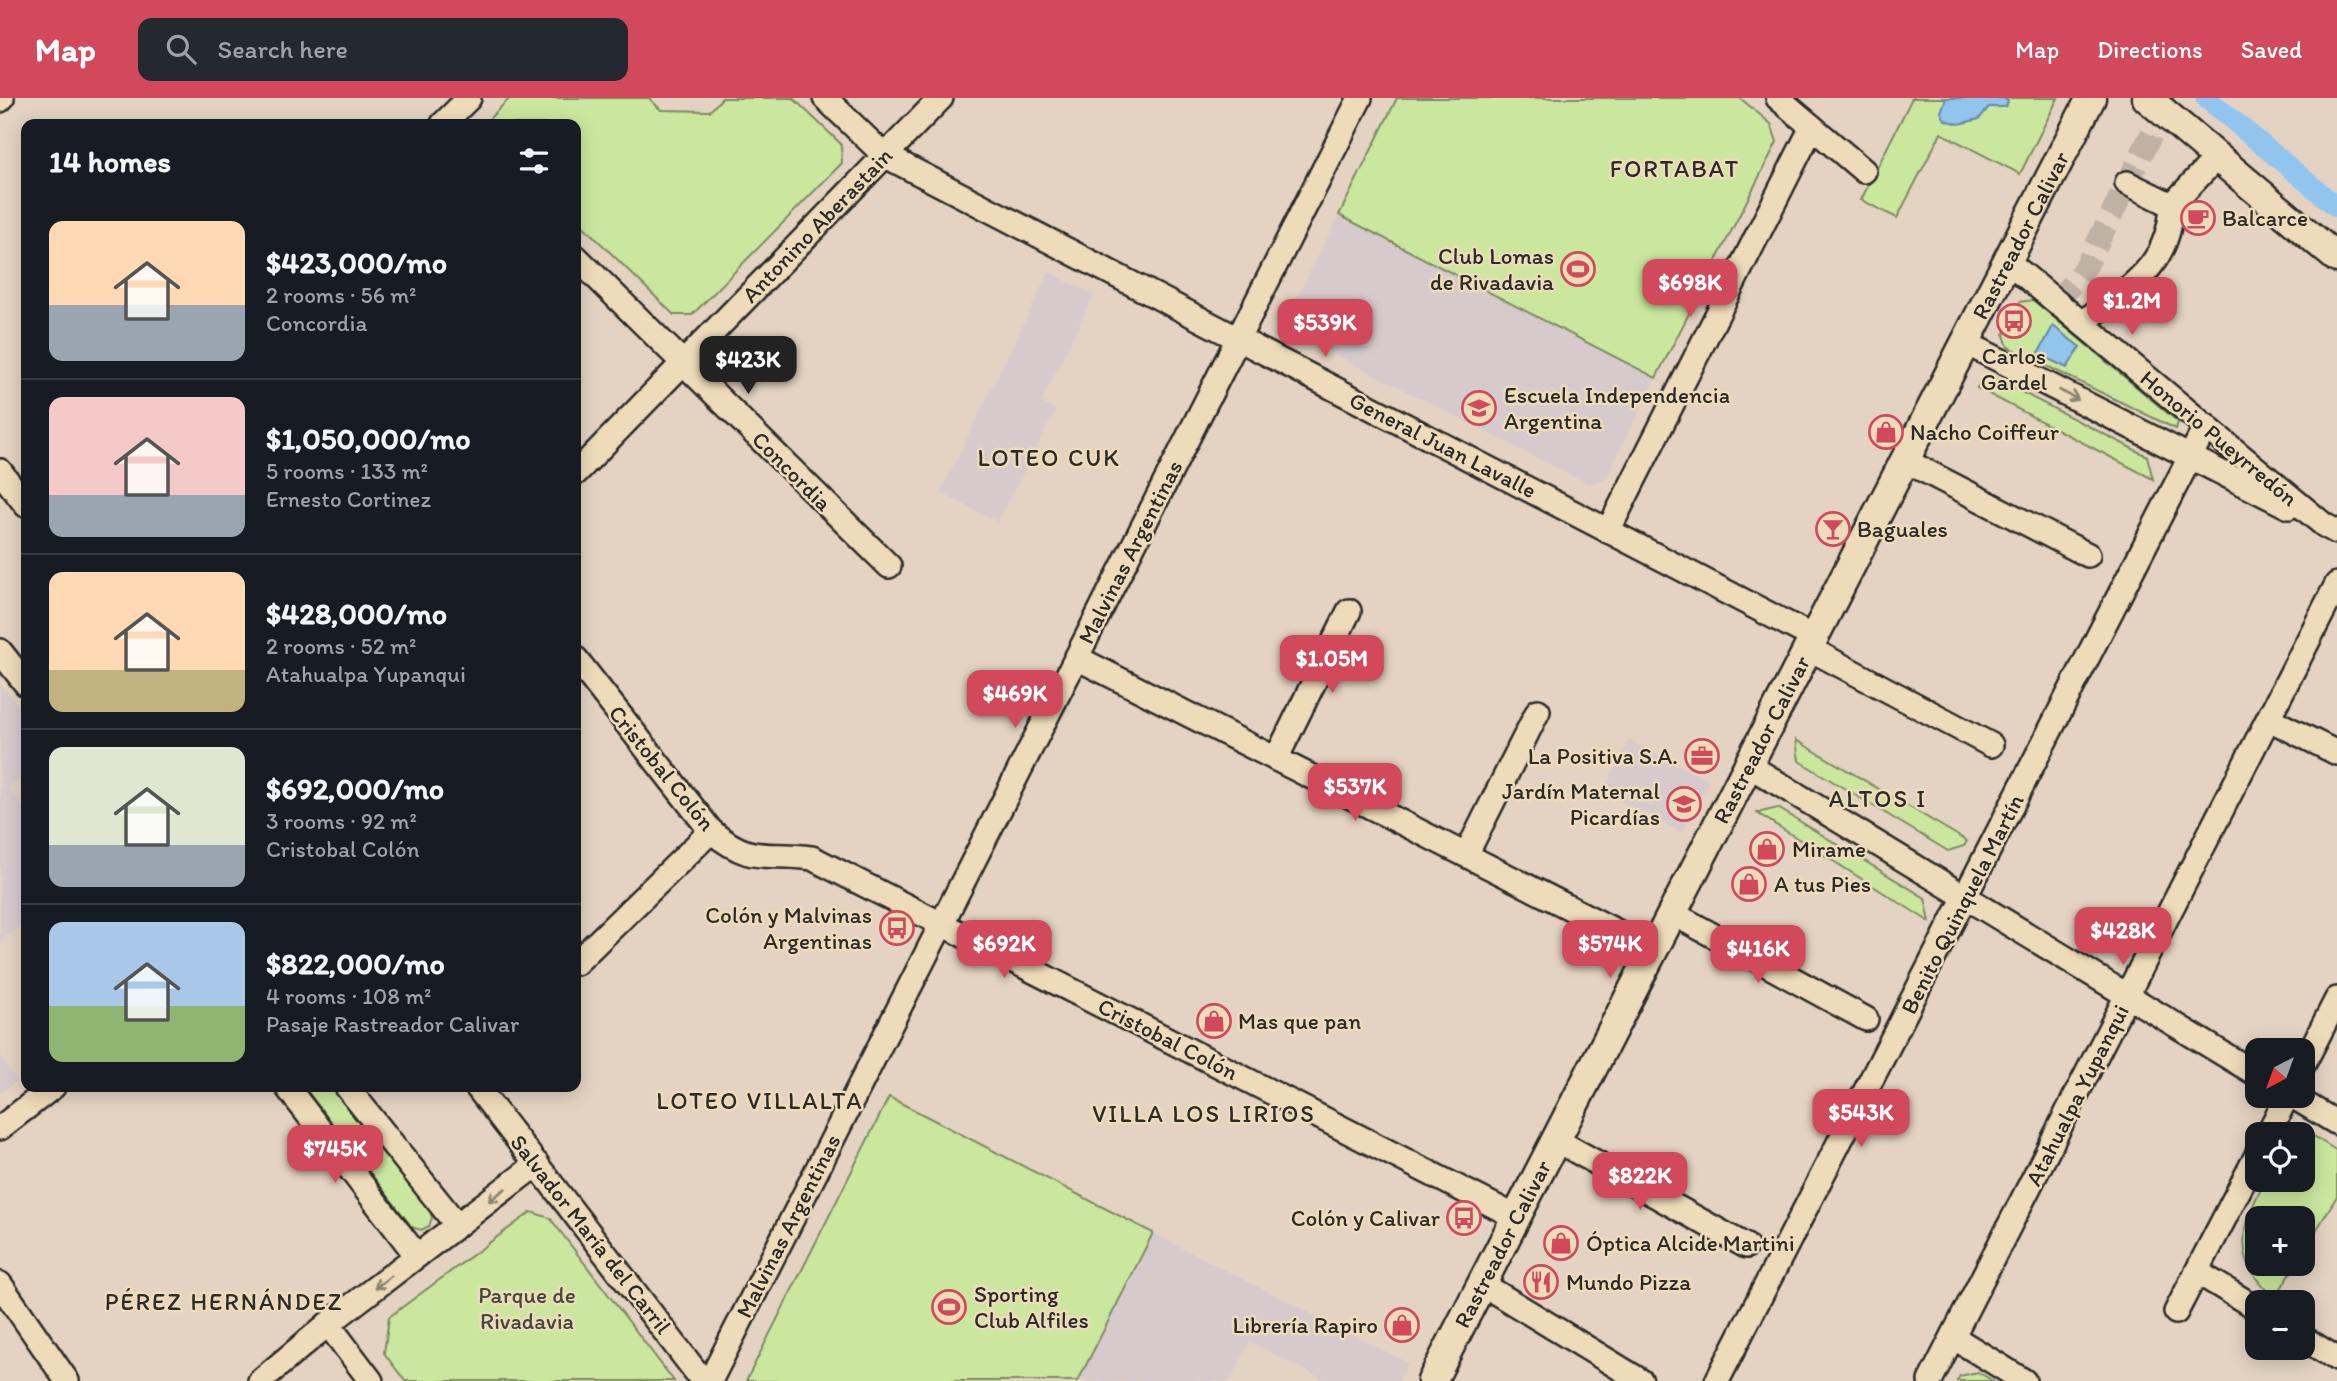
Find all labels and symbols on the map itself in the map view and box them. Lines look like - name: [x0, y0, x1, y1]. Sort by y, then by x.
- street label: Antonino Aberastain: [736, 142, 898, 308]
- street label: Rastreador Calivar: [1966, 146, 2075, 324]
- district label: FORTABAT: [1610, 154, 1740, 183]
- cafe icon: Balcarce: [2179, 199, 2217, 237]
- place label: Balcarce: [2222, 204, 2308, 232]
- place label: Club Lomas de Rivadavia: [1430, 242, 1554, 296]
- sports icon: Club Lomas de Rivadavia: [1559, 250, 1597, 288]
- pin: $698K: [1641, 260, 1739, 319]
- pin: $1.2M: [2083, 278, 2181, 337]
- pin: $539K: [1276, 300, 1374, 359]
- bus stop icon: Carlos Gardel: [1995, 302, 2033, 340]
- pin: $423K: [699, 336, 797, 396]
- place label: Carlos Gardel: [1981, 342, 2048, 396]
- street label: Honorio Pueyrredón: [2135, 364, 2303, 512]
- place label: Escuela Independencia Argentina: [1504, 381, 1730, 435]
- street label: General Juan Lavalle: [1345, 386, 1541, 504]
- school or university icon: Escuela Independencia Argentina: [1460, 389, 1498, 427]
- one-way arrow: [2058, 389, 2079, 403]
- shop icon: Nacho Coiffeur: [1867, 413, 1905, 451]
- place label: Nacho Coiffeur: [1910, 418, 2059, 446]
- street label: Concordia: [746, 425, 838, 517]
- district label: LOTEO CUK: [977, 443, 1121, 472]
- street label: Malvinas Argentinas: [1072, 455, 1188, 649]
- bar icon: Baguales: [1814, 510, 1852, 548]
- place label: Baguales: [1857, 515, 1948, 543]
- pin: $1.05M: [1275, 636, 1389, 695]
- street label: Rastreador Calivar: [1707, 651, 1816, 828]
- pin: $469K: [966, 670, 1064, 730]
- street label: Cristobal Colón: [603, 700, 721, 836]
- office icon: La Positiva S.A.: [1683, 737, 1721, 775]
- place label: La Positiva S.A.: [1528, 742, 1678, 770]
- pin: $537K: [1306, 764, 1404, 823]
- place label: Jardín Maternal Picardías: [1502, 777, 1660, 831]
- district label: ALTOS I: [1829, 784, 1927, 813]
- school or university icon: Jardín Maternal Picardías: [1665, 785, 1703, 823]
- street label: Benito Quinquela Martín: [1894, 789, 2030, 1019]
- shop icon: Mirame: [1748, 830, 1786, 868]
- place label: Mirame: [1792, 835, 1866, 863]
- shop icon: A tus Pies: [1730, 865, 1768, 903]
- place label: A tus Pies: [1774, 870, 1871, 898]
- place label: Colón y Malvinas Argentinas: [705, 901, 872, 955]
- pin: $428K: [2074, 908, 2172, 967]
- bus stop icon: Colón y Malvinas Argentinas: [878, 909, 916, 947]
- pin: $692K: [955, 920, 1053, 980]
- pin: $574K: [1561, 920, 1659, 980]
- pin: $416K: [1709, 926, 1807, 985]
- street label: Cristobal Colón: [1093, 992, 1243, 1086]
- street label: Atahualpa Yupanqui: [2019, 1000, 2135, 1190]
- shop icon: Mas que pan: [1195, 1002, 1233, 1040]
- place label: Mas que pan: [1238, 1007, 1361, 1035]
- north arrow: [2245, 1038, 2315, 1108]
- district label: LOTEO VILLALTA: [656, 1086, 864, 1115]
- pin: $543K: [1812, 1090, 1910, 1149]
- district label: VILLA LOS LIRIOS: [1092, 1099, 1316, 1128]
- pin: $745K: [286, 1126, 384, 1185]
- street label: Salvador María del Carril: [504, 1129, 678, 1340]
- street label: Malvinas Argentinas: [730, 1129, 846, 1323]
- pin: $822K: [1591, 1152, 1689, 1212]
- street label: Rastreador Calivar: [1448, 1155, 1557, 1333]
- one-way arrow: [488, 1187, 507, 1202]
- bus stop icon: Colón y Calivar: [1445, 1199, 1483, 1237]
- place label: Colón y Calivar: [1291, 1204, 1440, 1232]
- shop icon: Óptica Alcide Martini: [1542, 1224, 1580, 1262]
- place label: Óptica Alcide Martini: [1586, 1229, 1795, 1257]
- restaurant icon: Mundo Pizza: [1522, 1263, 1560, 1301]
- place label: Mundo Pizza: [1566, 1268, 1691, 1296]
- one-way arrow: [374, 1274, 393, 1289]
- place label: Sporting Club Alfiles: [974, 1280, 1089, 1334]
- park label: Parque de Rivadavia: [478, 1281, 576, 1335]
- district label: PÉREZ HERNÁNDEZ: [105, 1287, 343, 1316]
- sports icon: Sporting Club Alfiles: [930, 1288, 968, 1326]
- shop icon: Librería Rapiro: [1383, 1306, 1421, 1344]
- place label: Librería Rapiro: [1233, 1311, 1378, 1339]

